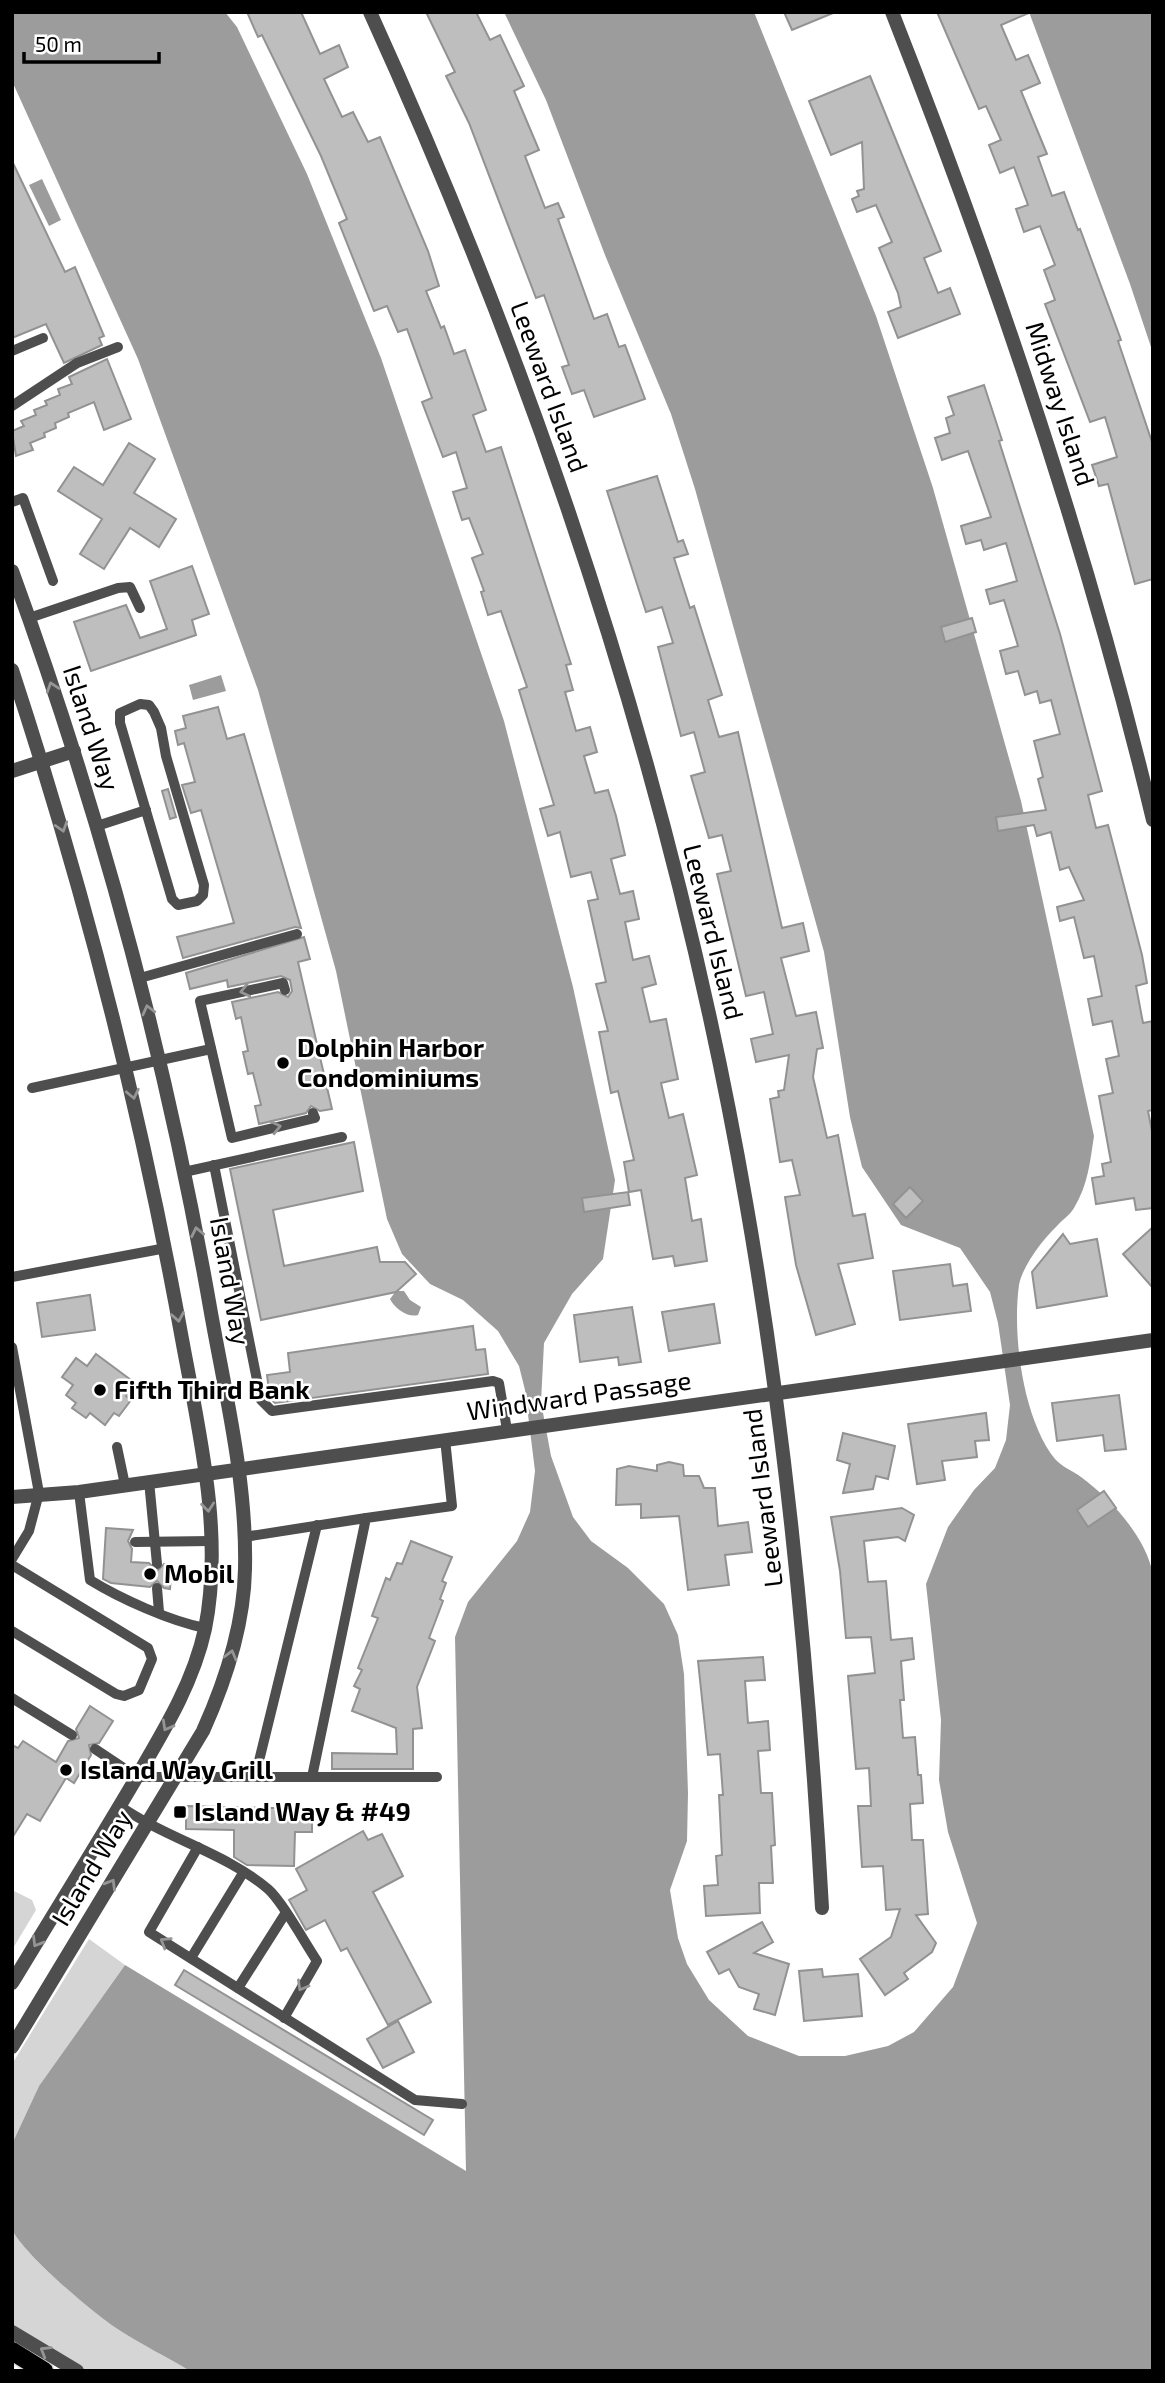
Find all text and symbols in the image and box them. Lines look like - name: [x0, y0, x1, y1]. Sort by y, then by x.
- scale bar: [24, 21, 159, 65]
- text: 50 m: [35, 31, 82, 56]
- street label: Leeward Island: [505, 297, 596, 476]
- street label: Midway Island: [1020, 318, 1103, 490]
- street label: Island Way: [58, 661, 127, 794]
- one-way arrow: [46, 681, 61, 693]
- one-way arrow: [54, 821, 69, 833]
- street label: Leeward Island: [678, 841, 751, 1023]
- one-way arrow: [239, 983, 251, 997]
- one-way arrow: [142, 1004, 156, 1016]
- place label: Dolphin Harbor Condominiums: [297, 1031, 484, 1092]
- marker: Dolphin Harbor Condominiums: [275, 1055, 291, 1071]
- one-way arrow: [124, 1088, 139, 1100]
- one-way arrow: [270, 1121, 282, 1136]
- street label: Island Way: [205, 1214, 258, 1348]
- one-way arrow: [190, 1226, 205, 1238]
- one-way arrow: [170, 1311, 185, 1323]
- street label: Windward Passage: [465, 1363, 693, 1426]
- place label: Fifth Third Bank: [114, 1373, 310, 1404]
- marker: Fifth Third Bank: [92, 1382, 108, 1398]
- street label: Leeward Island: [735, 1407, 788, 1589]
- one-way arrow: [200, 1501, 215, 1512]
- place label: Mobil: [164, 1557, 235, 1588]
- marker: Mobil: [142, 1566, 158, 1582]
- one-way arrow: [223, 1649, 237, 1661]
- one-way arrow: [162, 1719, 175, 1731]
- place label: Island Way Grill: [80, 1753, 274, 1785]
- marker: Island Way Grill: [58, 1762, 74, 1778]
- place label: Island Way & #49: [194, 1795, 411, 1827]
- street label: Island Way: [44, 1803, 138, 1931]
- marker: Island Way & #49: [172, 1804, 188, 1820]
- one-way arrow: [103, 1878, 116, 1891]
- one-way arrow: [33, 1934, 46, 1947]
- one-way arrow: [159, 1937, 172, 1950]
- one-way arrow: [297, 1979, 310, 1992]
- one-way arrow: [39, 2347, 52, 2360]

